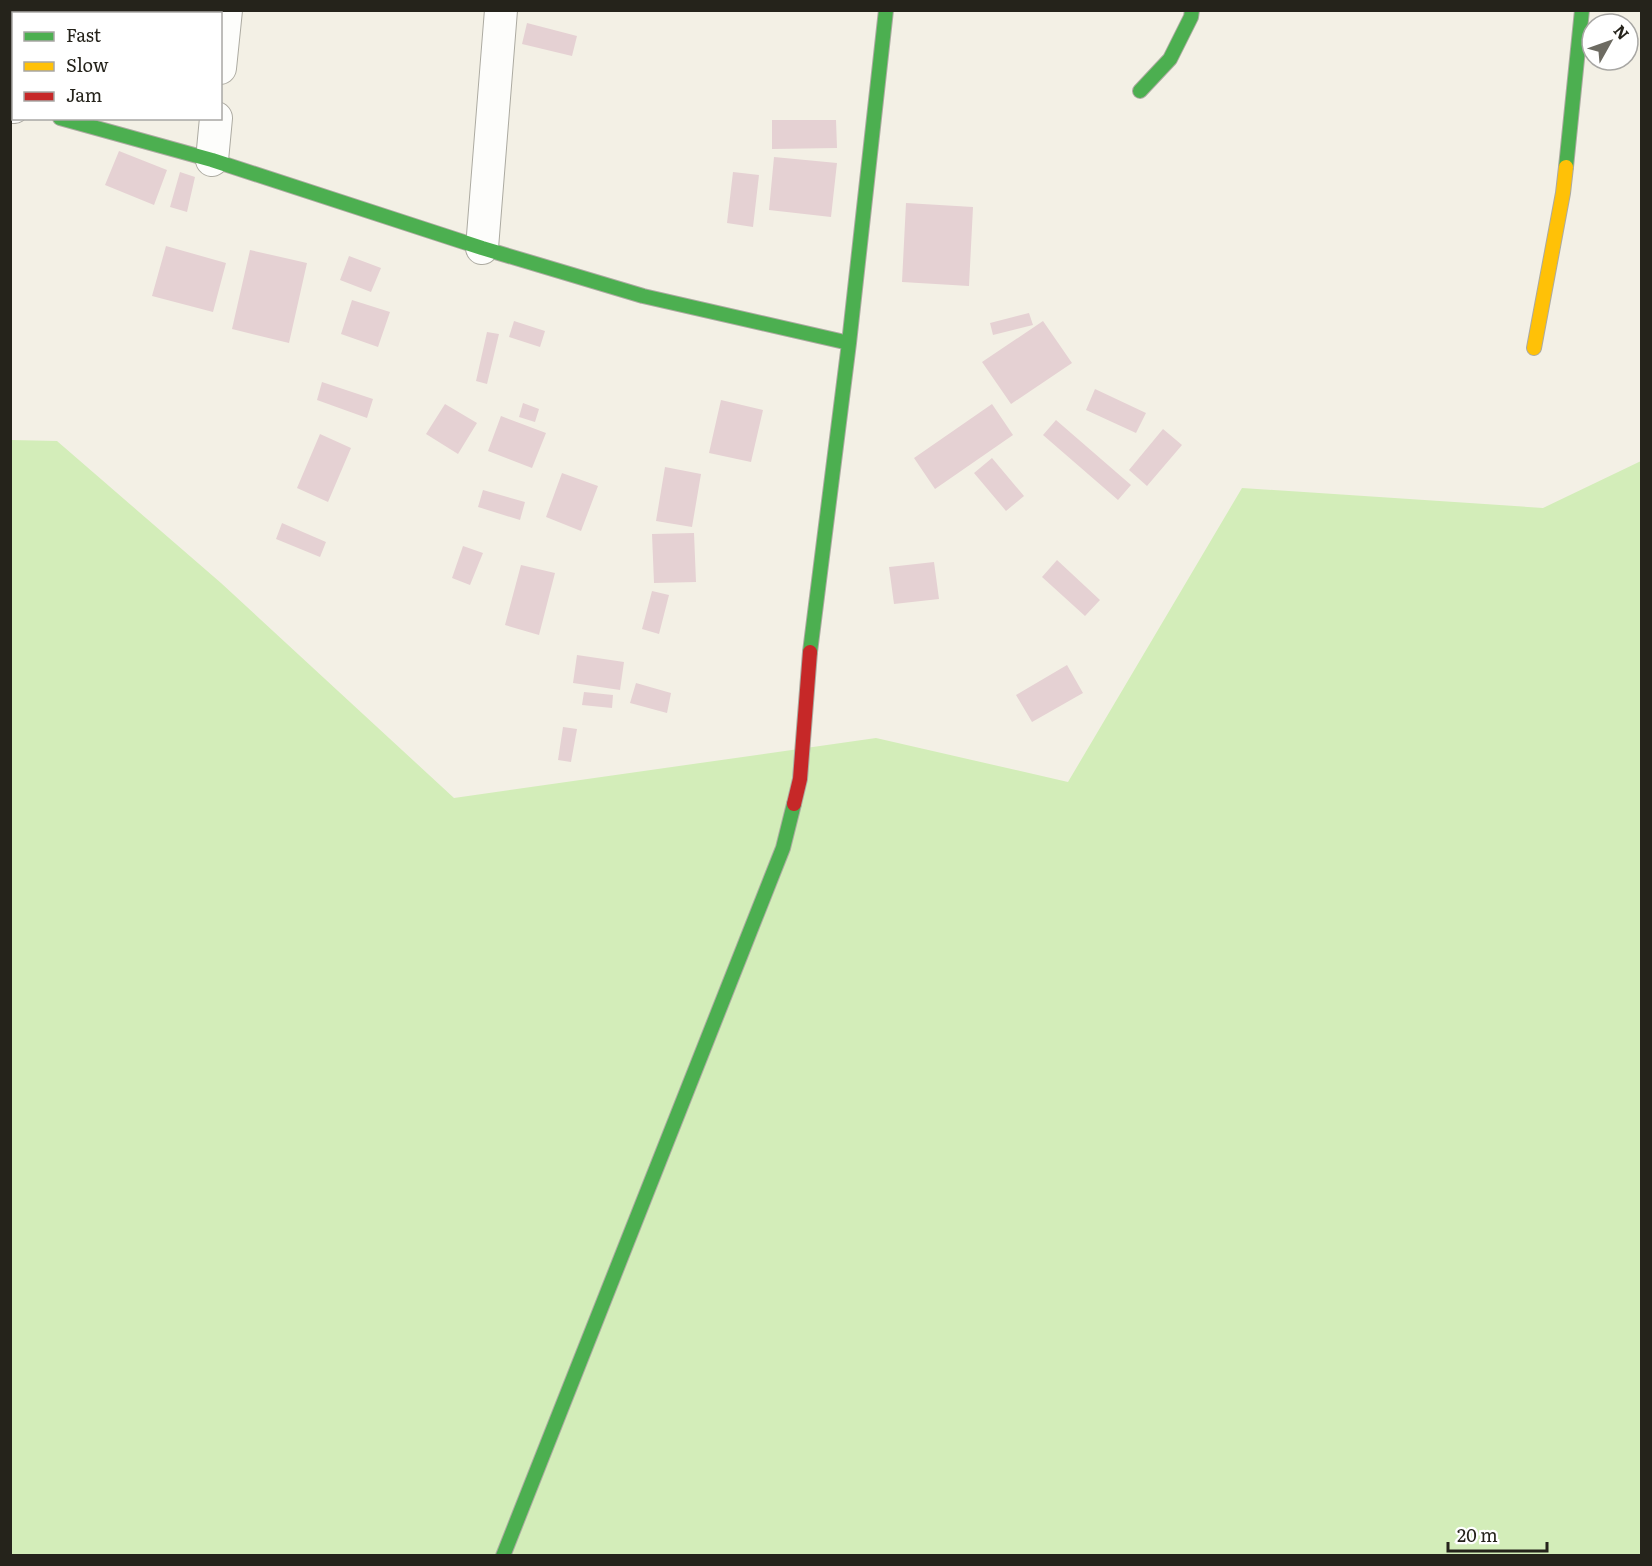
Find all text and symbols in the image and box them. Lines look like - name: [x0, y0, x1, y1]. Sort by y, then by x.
- legend: [12, 12, 222, 120]
- north arrow: [1580, 12, 1640, 72]
- text: N: [1609, 19, 1636, 45]
- text: Fast: [66, 21, 102, 48]
- text: Slow: [66, 51, 109, 78]
- text: Jam: [66, 81, 102, 108]
- scale bar: [1448, 1515, 1547, 1553]
- text: 20 m: [1457, 1521, 1498, 1548]

